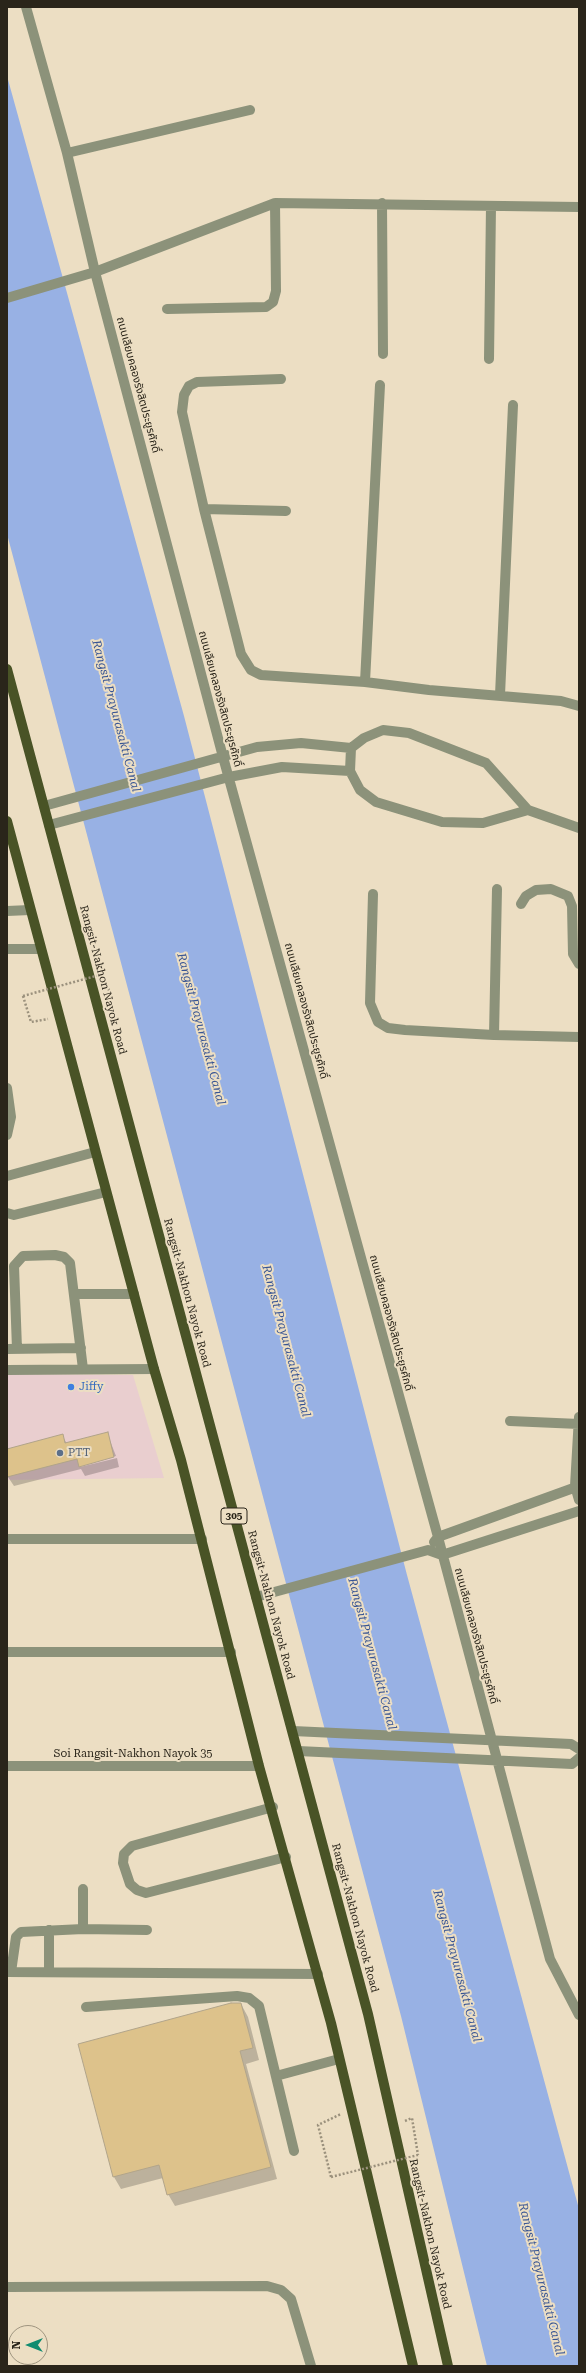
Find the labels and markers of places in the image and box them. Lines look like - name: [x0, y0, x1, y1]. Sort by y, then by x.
- place label: Jiffy: [79, 1380, 104, 1394]
- marker: Jiffy: [66, 1382, 76, 1392]
- place label: PTT: [68, 1446, 90, 1460]
- marker: PTT: [55, 1448, 65, 1458]

